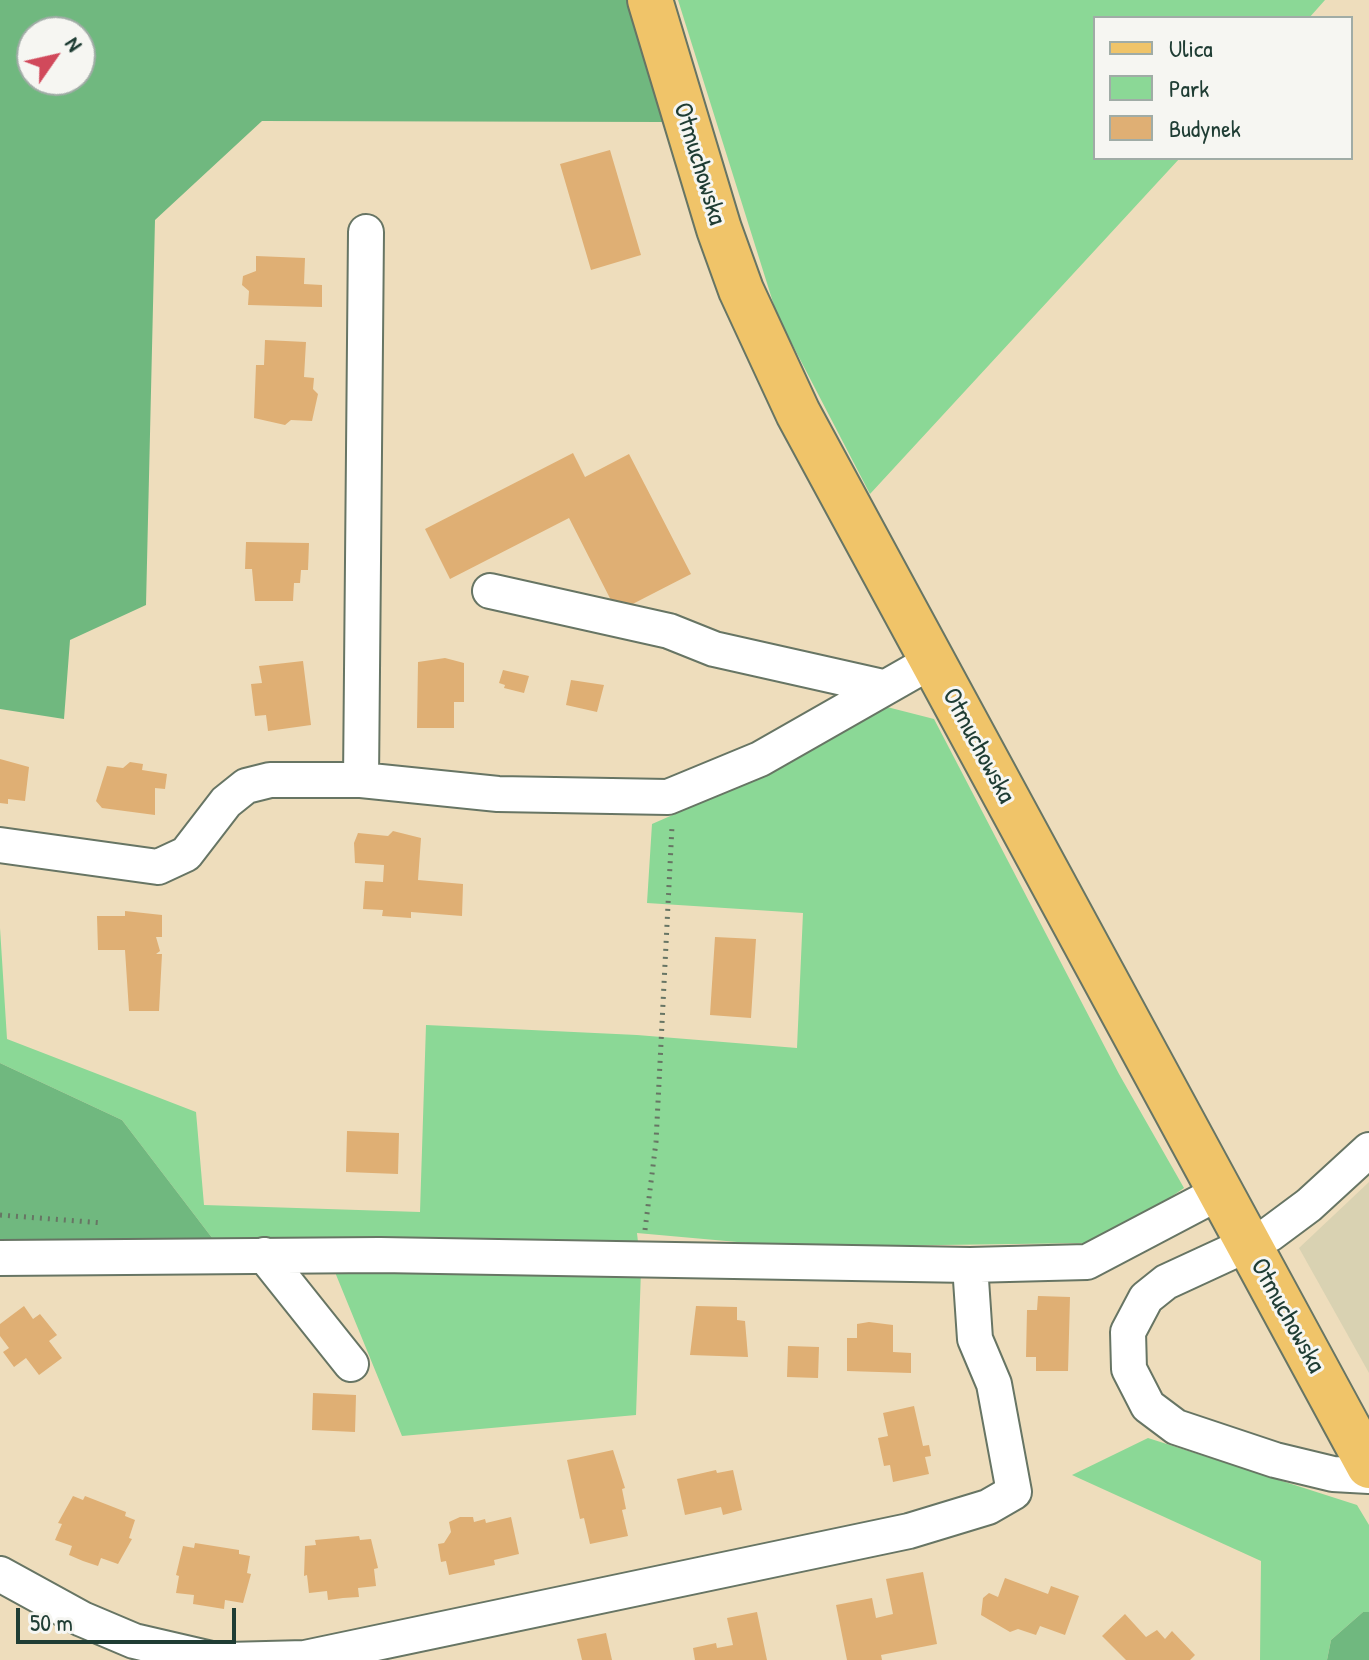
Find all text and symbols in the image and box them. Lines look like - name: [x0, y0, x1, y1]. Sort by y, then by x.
- north arrow: [16, 16, 96, 96]
- legend: [1093, 16, 1353, 160]
- text: N: [59, 30, 90, 57]
- text: Ulica: [1169, 32, 1213, 64]
- text: Park: [1169, 72, 1209, 104]
- street label: Otmuchowska: [666, 99, 732, 229]
- text: Budynek: [1169, 112, 1241, 144]
- street label: Otmuchowska: [935, 683, 1021, 809]
- street label: Otmuchowska: [1243, 1253, 1331, 1379]
- scale bar: [20, 1592, 240, 1642]
- text: 50 m: [30, 1606, 73, 1638]

